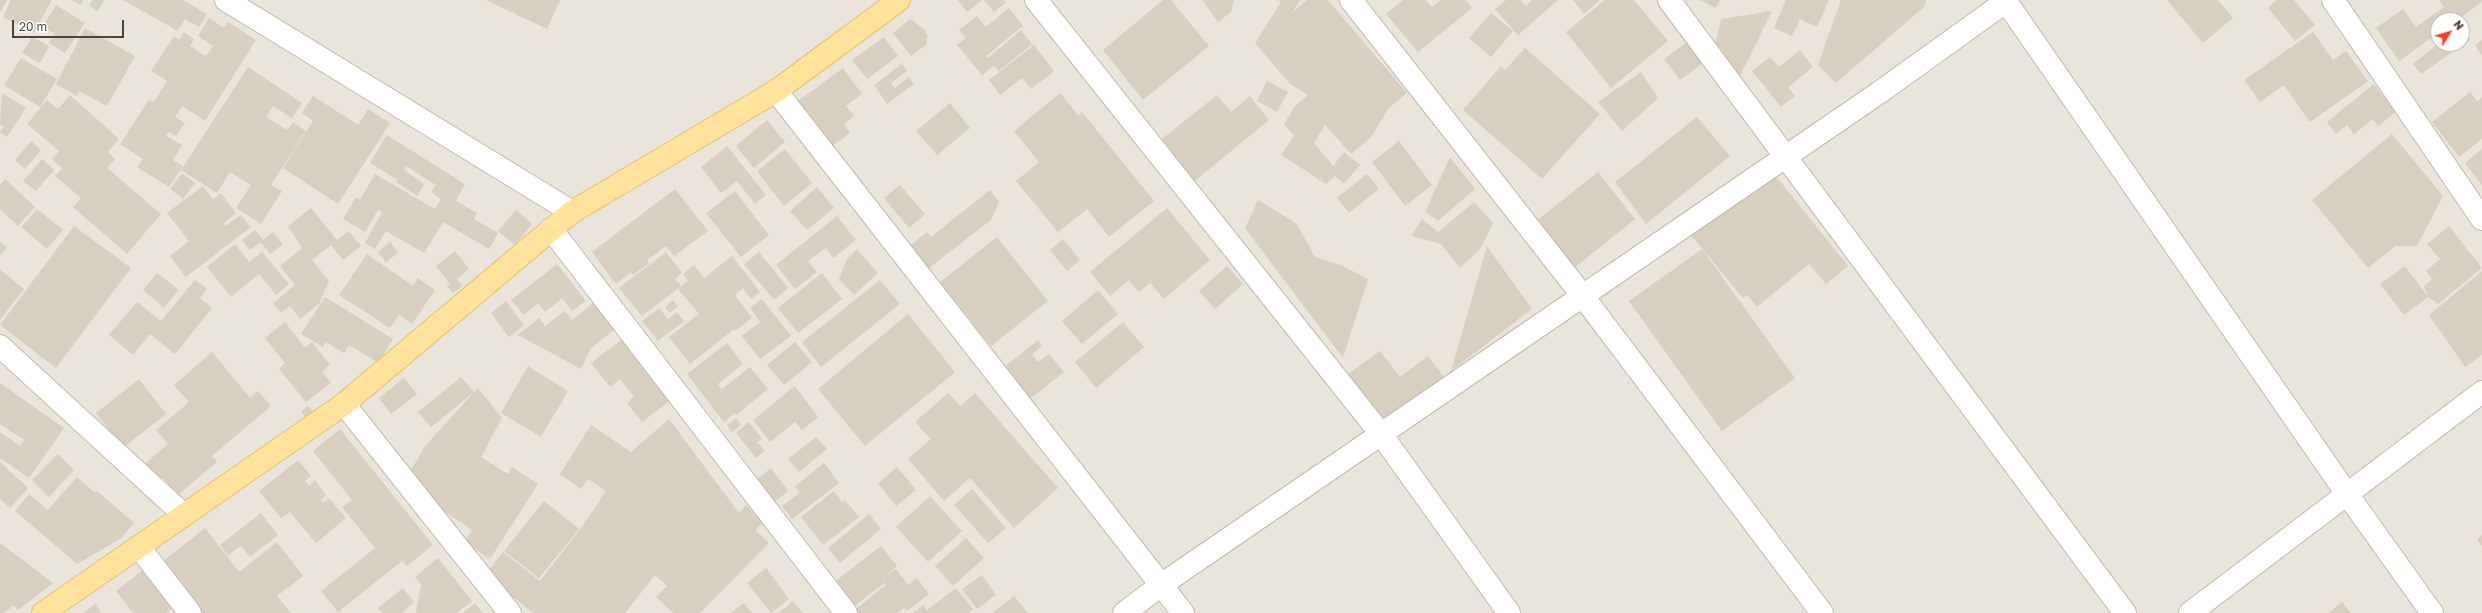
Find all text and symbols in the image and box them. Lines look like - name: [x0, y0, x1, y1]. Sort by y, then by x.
- scale bar: [14, 12, 126, 38]
- north arrow: [2430, 12, 2470, 52]
- text: N: [2451, 18, 2467, 32]
- text: 20 m: [19, 19, 47, 34]

